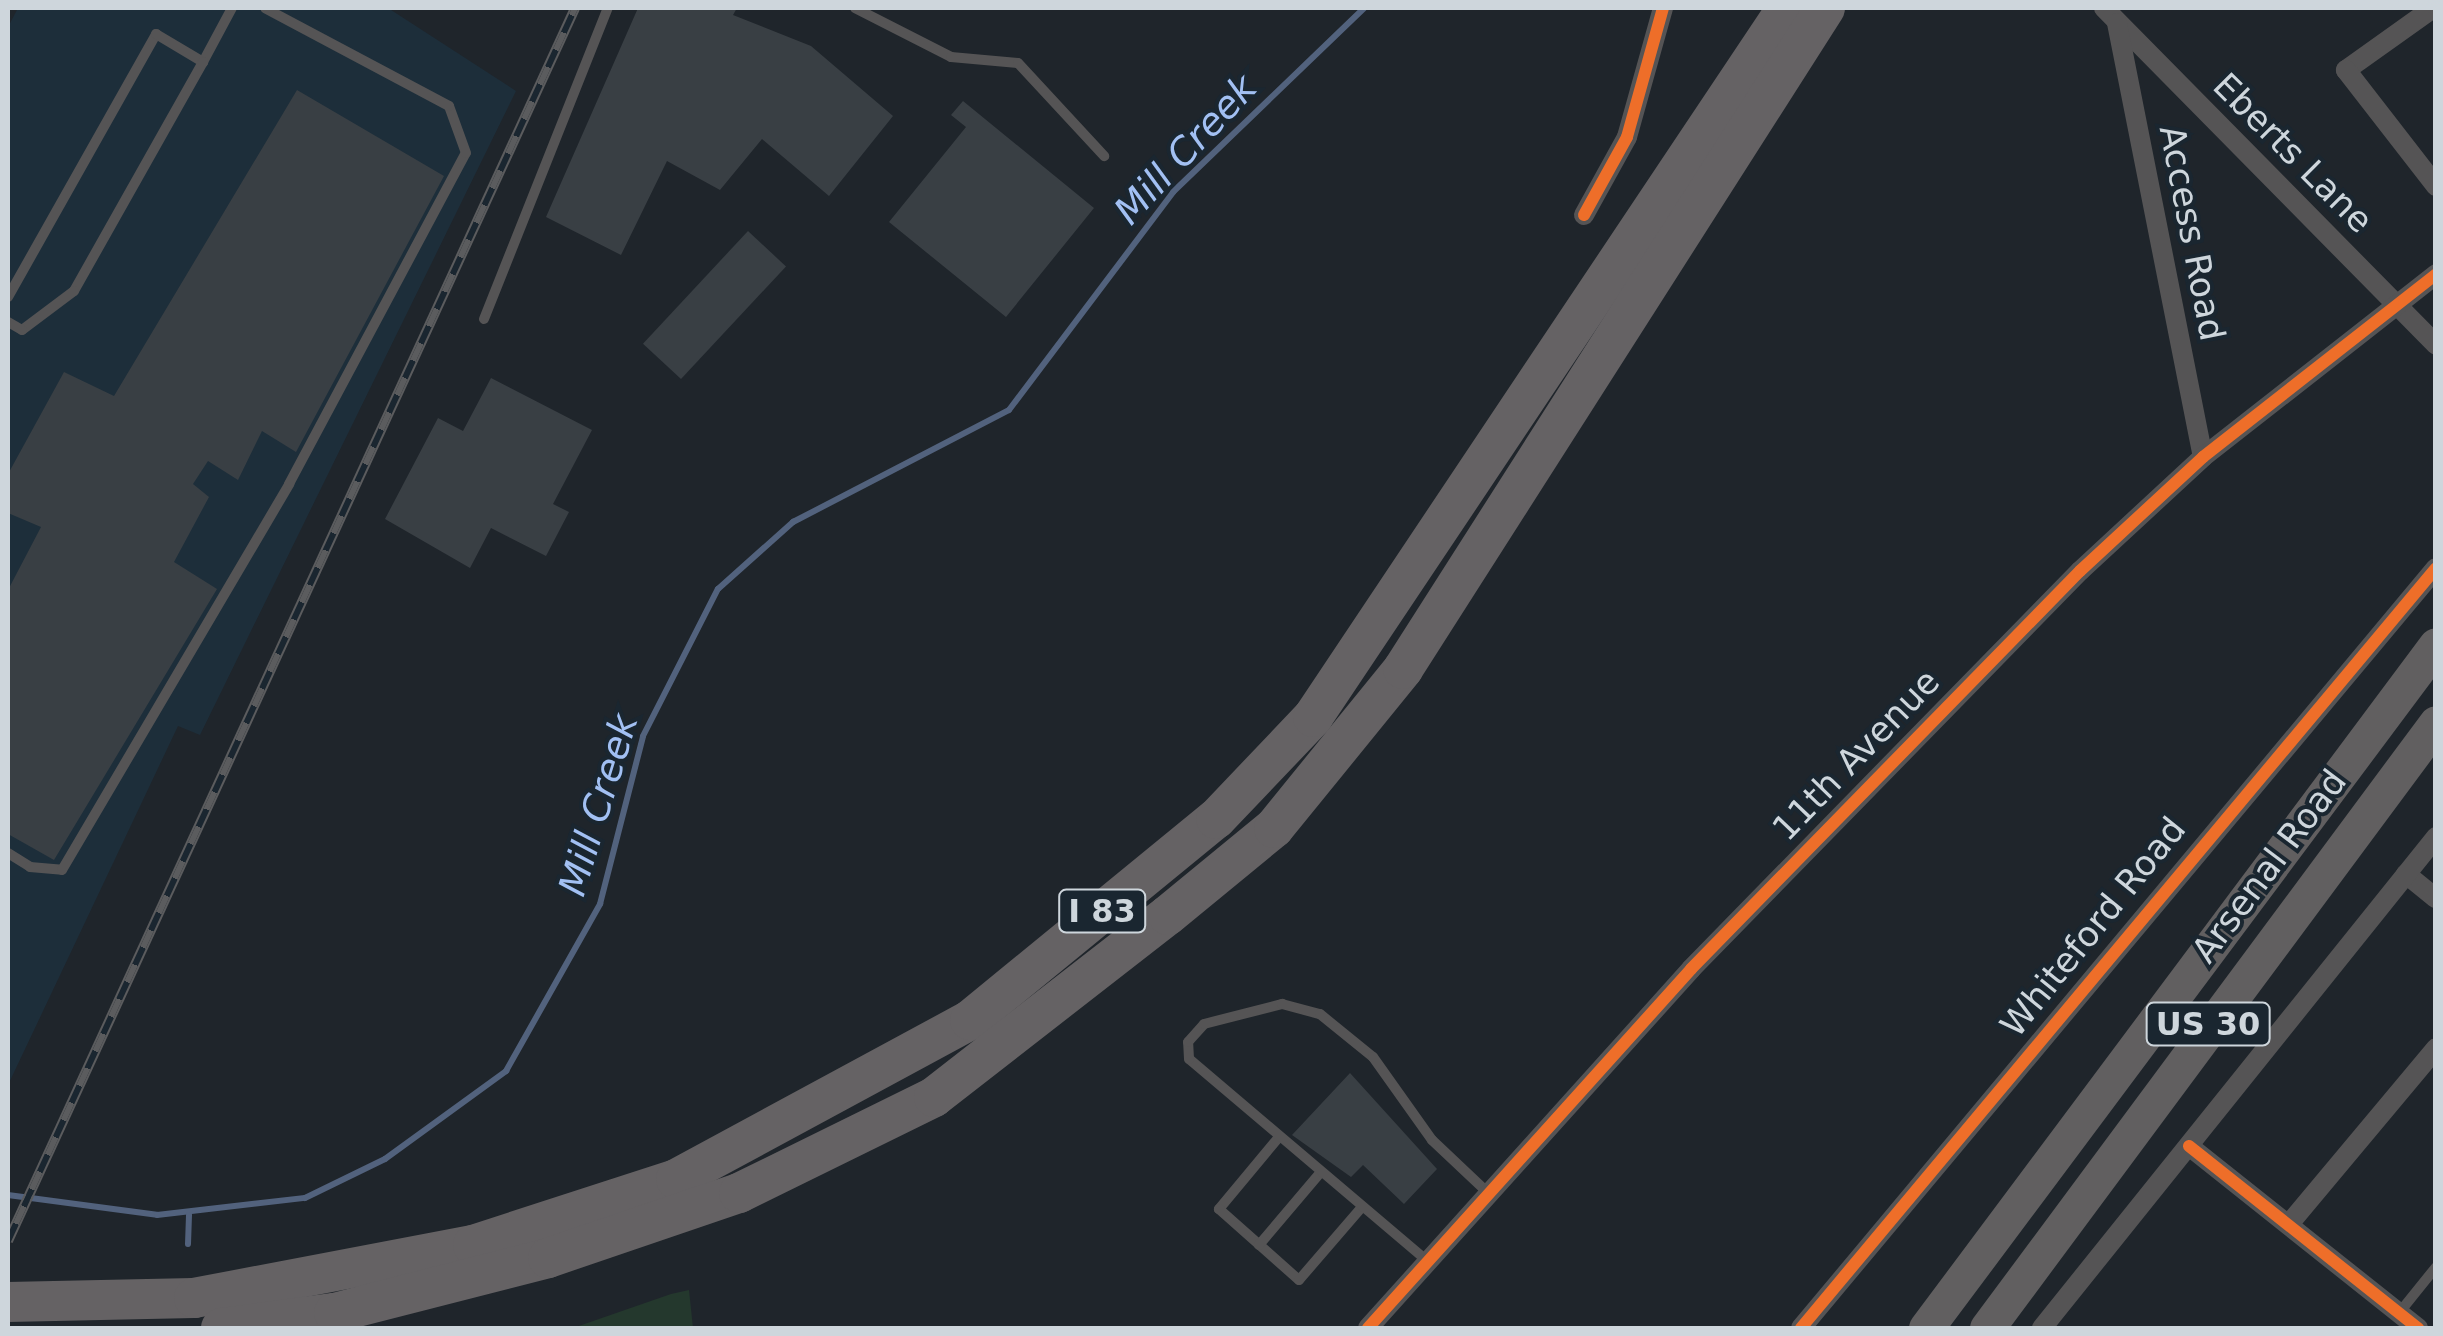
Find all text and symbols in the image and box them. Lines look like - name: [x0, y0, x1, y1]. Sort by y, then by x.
- street label: Eberts Lane: [2205, 65, 2381, 241]
- water label: Mill Creek: [1105, 66, 1267, 234]
- street label: Access Road: [2151, 122, 2233, 344]
- street label: 11th Avenue: [1764, 661, 1948, 849]
- water label: Mill Creek: [550, 709, 648, 901]
- street label: Arsenal Road: [2183, 761, 2355, 971]
- street label: Whiteford Road: [1992, 809, 2194, 1045]
- road number: I 83: [1057, 884, 1147, 938]
- road number: US 30: [2146, 997, 2270, 1051]

